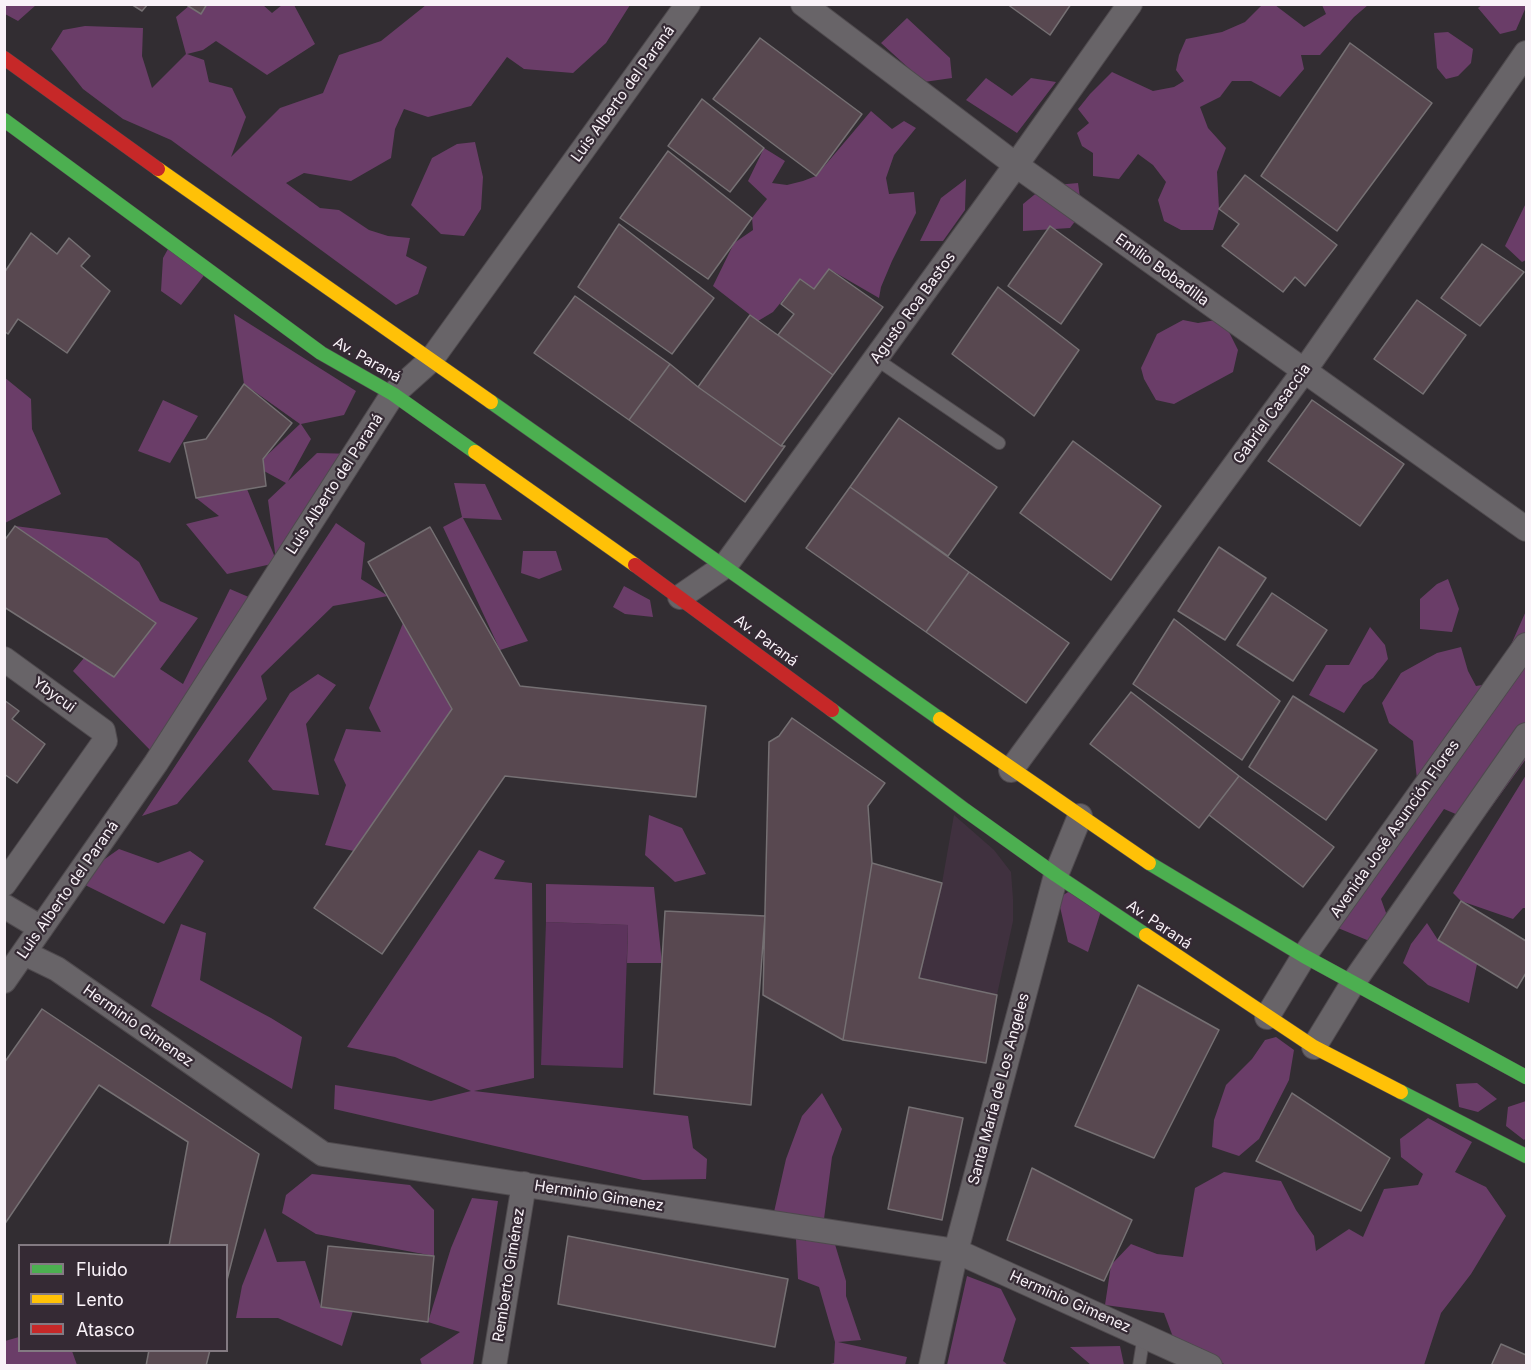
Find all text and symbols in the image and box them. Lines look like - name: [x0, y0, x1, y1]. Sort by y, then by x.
- street label: Luis Alberto del Paraná: [568, 22, 678, 166]
- street label: Emilio Bobadilla: [1112, 230, 1212, 310]
- street label: Agusto Roa Bastos: [867, 249, 959, 367]
- street label: Av. Paraná: [330, 333, 404, 387]
- street label: Gabriel Casaccia: [1230, 360, 1314, 468]
- street label: Luis Alberto del Paraná: [283, 410, 387, 558]
- street label: Av. Paraná: [731, 611, 801, 671]
- street label: Ybycui: [29, 674, 79, 716]
- street label: Avenida José Asunción Flores: [1327, 737, 1463, 921]
- street label: Luis Alberto del Paraná: [14, 818, 122, 962]
- street label: Av. Paraná: [1123, 897, 1195, 953]
- street label: Herminio Gimenez: [79, 981, 197, 1071]
- street label: Santa María de Los Angeles: [965, 991, 1033, 1187]
- street label: Herminio Gimenez: [533, 1177, 665, 1215]
- street label: Remberto Giménez: [490, 1207, 528, 1343]
- legend: [18, 1244, 228, 1352]
- text: Fluido: [76, 1259, 128, 1280]
- street label: Herminio Gimenez: [1007, 1267, 1133, 1337]
- text: Lento: [76, 1289, 124, 1310]
- text: Atasco: [76, 1319, 135, 1340]

